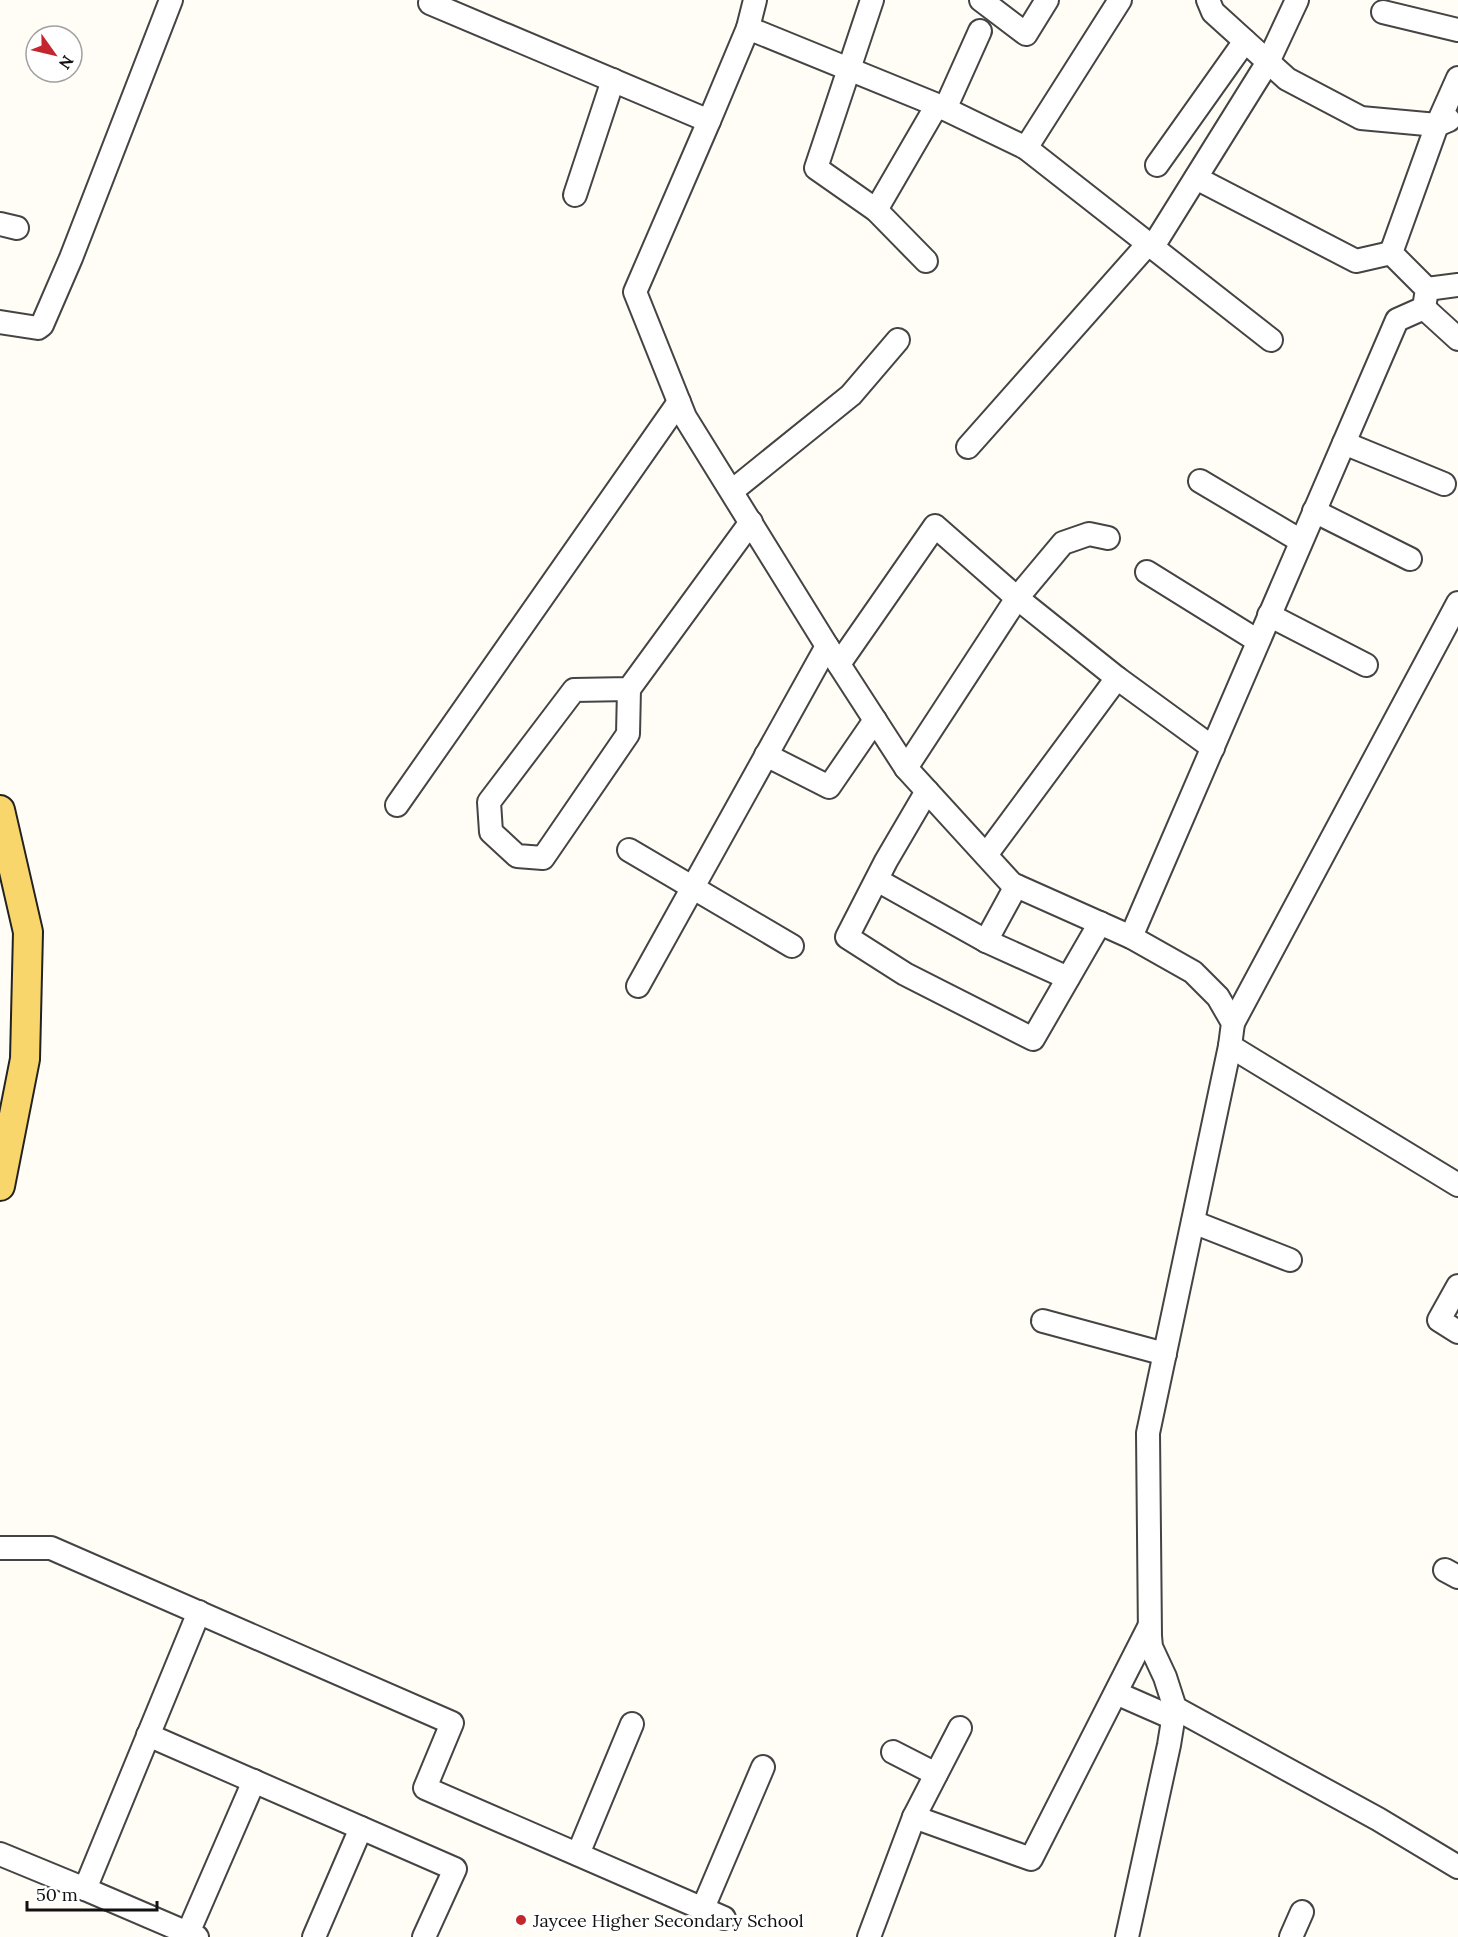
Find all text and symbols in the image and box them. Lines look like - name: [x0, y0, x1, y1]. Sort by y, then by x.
- north arrow: [24, 24, 84, 84]
- text: N: [55, 52, 78, 73]
- scale bar: [27, 1874, 158, 1912]
- text: 50 m: [36, 1883, 78, 1906]
- place label: Jaycee Higher Secondary School: [532, 1909, 804, 1932]
- marker: Jaycee Higher Secondary School: [514, 1913, 528, 1927]

